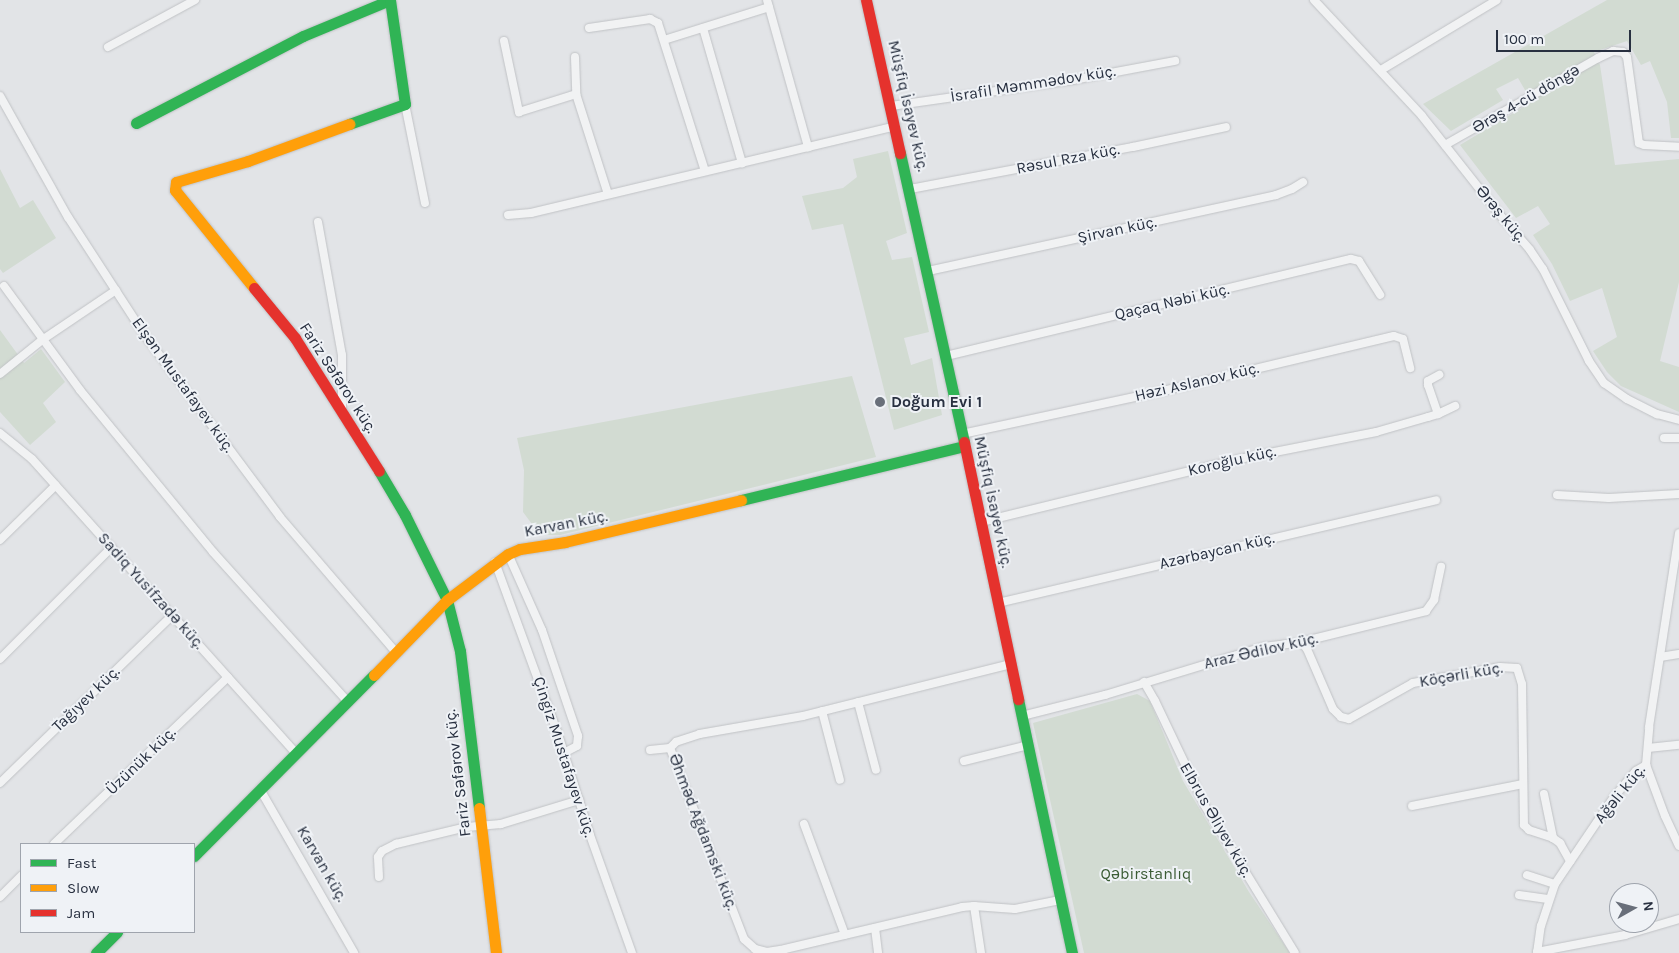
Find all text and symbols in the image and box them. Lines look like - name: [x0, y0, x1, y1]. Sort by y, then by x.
- scale bar: [1499, 20, 1634, 52]
- text: 100 m: [1504, 30, 1544, 48]
- street label: Müşfiq İsayev küç.: [884, 39, 932, 173]
- street label: Ərəş 4-cü döngə: [1469, 60, 1583, 138]
- street label: İsrafil Məmmədov küç.: [949, 61, 1117, 107]
- street label: Rəsul Rza küç.: [1015, 140, 1121, 178]
- street label: Ərəş küç.: [1472, 181, 1530, 247]
- street label: Şirvan küç.: [1076, 212, 1158, 248]
- street label: Qaçaq Nəbi küç.: [1113, 279, 1231, 325]
- street label: Elşən Mustafayev küç.: [128, 314, 238, 456]
- street label: Fariz Səfərov küç.: [295, 319, 381, 437]
- street label: Həzi Aslanov küç.: [1133, 358, 1261, 406]
- place label: Doğum Evi 1: [891, 392, 982, 412]
- marker: Doğum Evi 1: [873, 395, 887, 409]
- street label: Müşfiq İsayev küç.: [970, 434, 1016, 570]
- street label: Koroğlu küç.: [1186, 442, 1278, 480]
- street label: Karvan küç.: [523, 507, 609, 541]
- street label: Azərbaycan küç.: [1158, 528, 1276, 574]
- street label: Sadiq Yusifzadə küç.: [94, 529, 208, 653]
- street label: Araz Ədilov küç.: [1202, 629, 1320, 673]
- street label: Köçərli küç.: [1418, 658, 1504, 692]
- street label: Tağıyev küç.: [48, 662, 124, 736]
- street label: Çingiz Mustafayev küç.: [529, 674, 599, 840]
- street label: Fariz Səfərov küç.: [441, 708, 475, 838]
- street label: Üzünük küç.: [102, 723, 180, 799]
- street label: Əhməd Ağdamski küç.: [664, 751, 742, 913]
- street label: Elbrus Əliyev küç.: [1175, 759, 1257, 881]
- street label: Ağəli küç.: [1591, 761, 1649, 827]
- street label: Karvan küç.: [293, 823, 351, 905]
- legend: [20, 843, 195, 933]
- text: Fast: [67, 854, 96, 872]
- park label: Qəbirstanlıq: [1101, 864, 1191, 884]
- text: Slow: [67, 879, 99, 897]
- north arrow: [1609, 883, 1659, 933]
- text: N: [1639, 900, 1657, 912]
- text: Jam: [67, 904, 95, 922]

